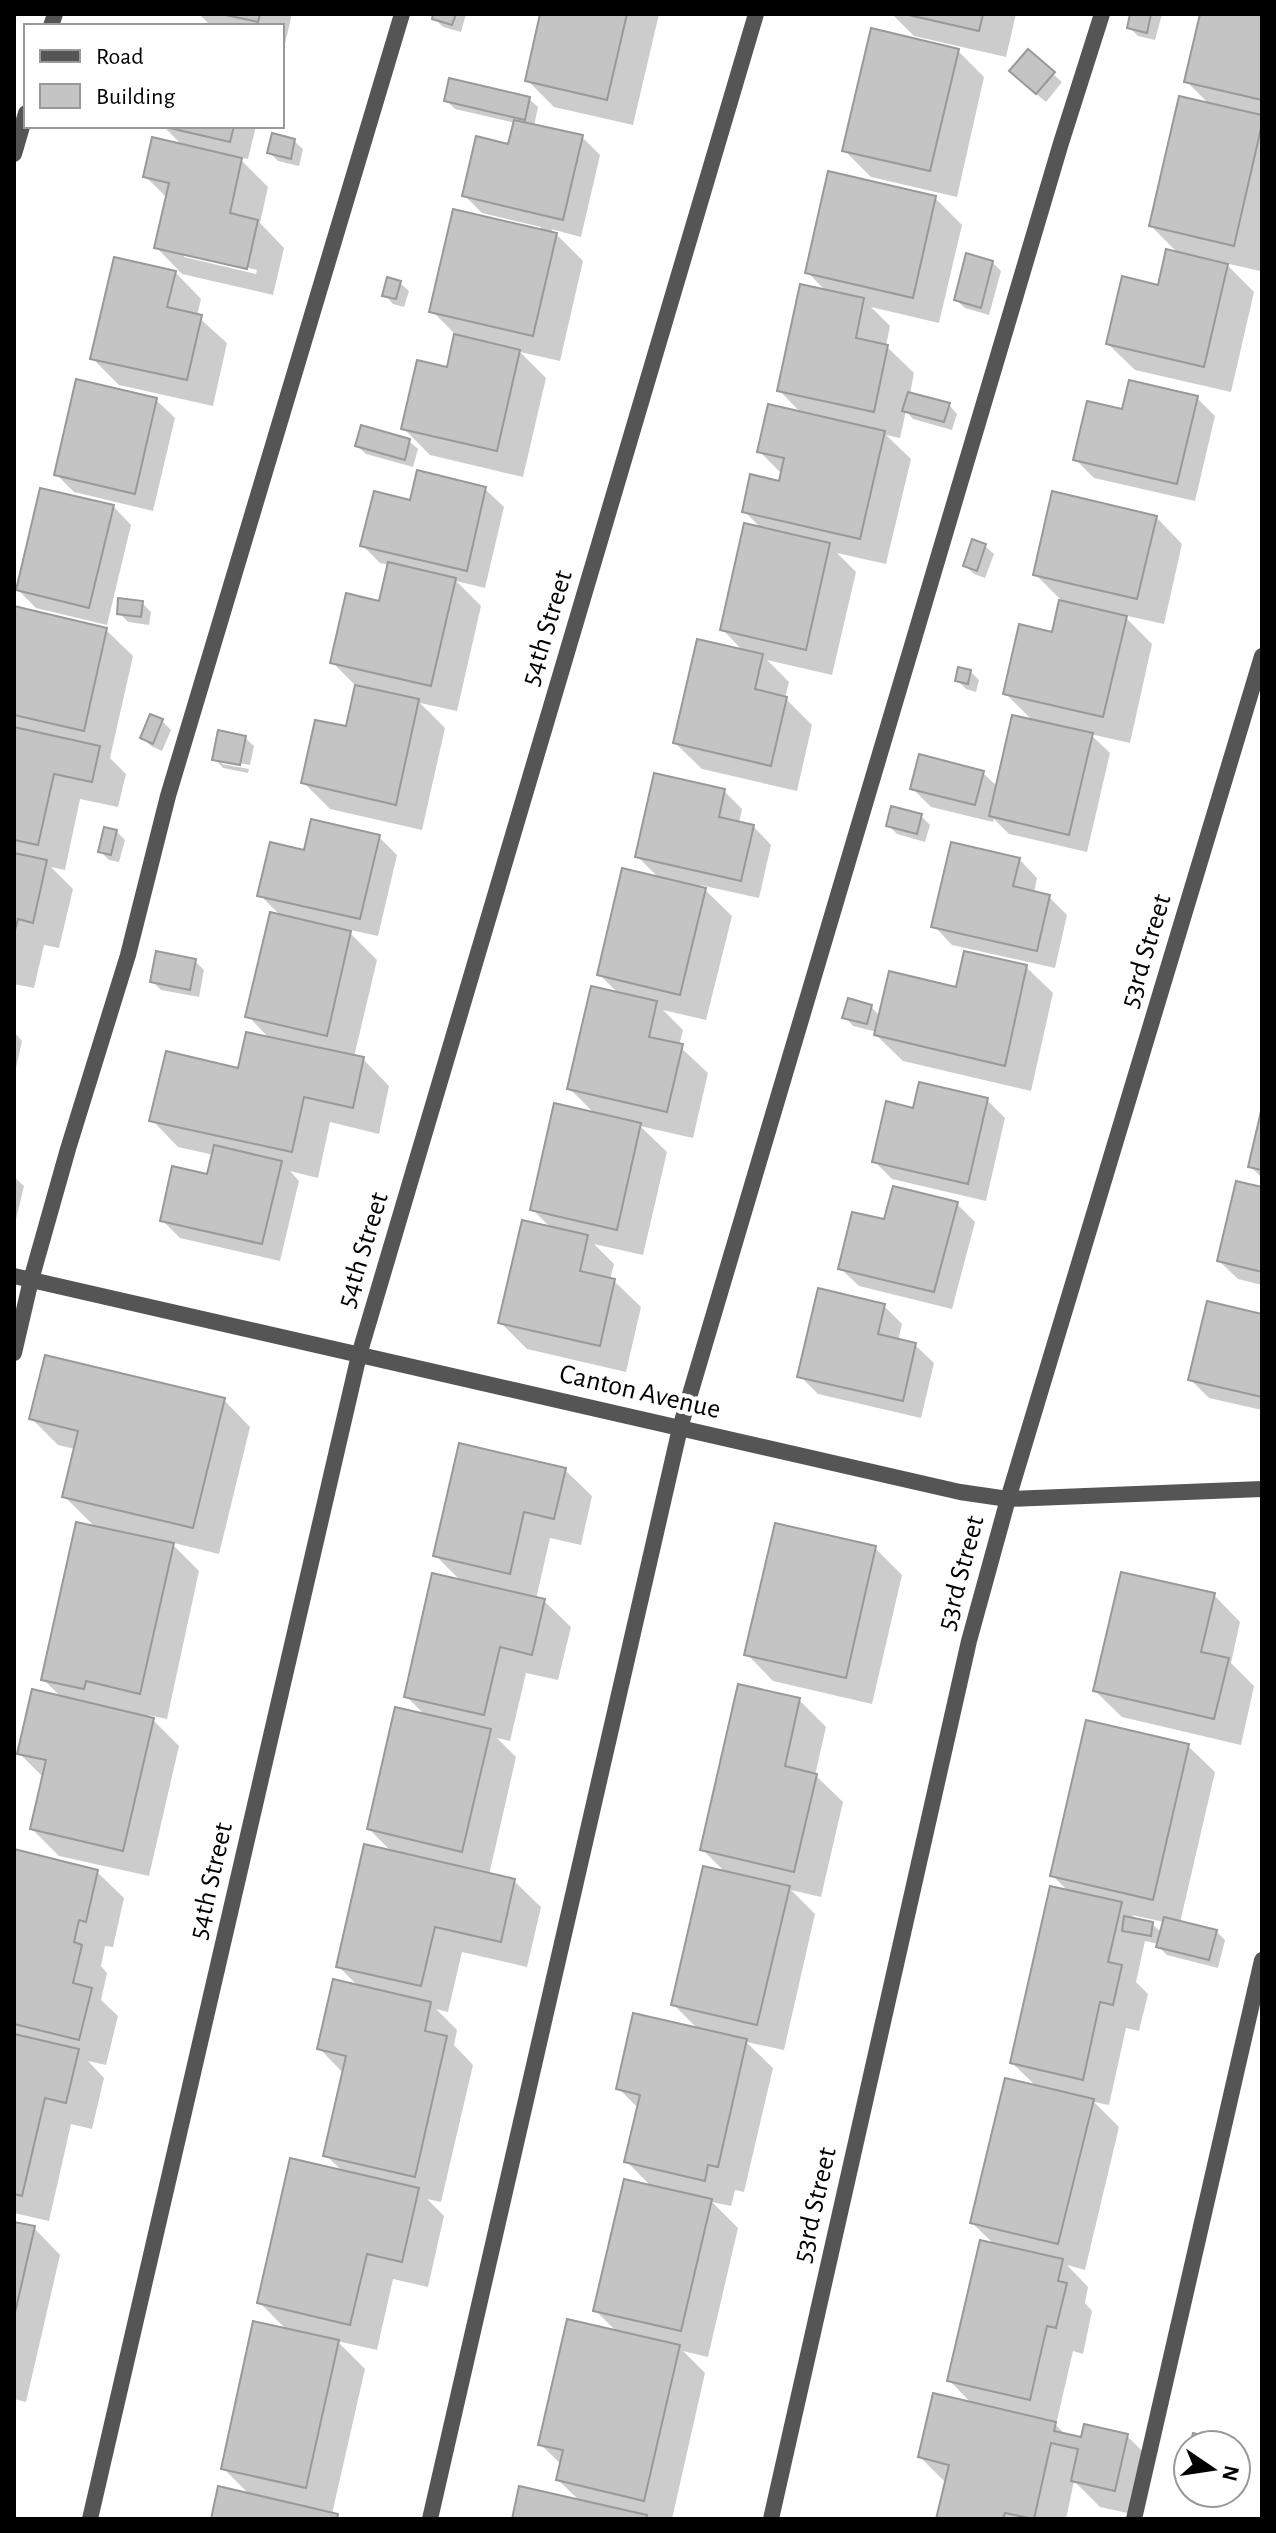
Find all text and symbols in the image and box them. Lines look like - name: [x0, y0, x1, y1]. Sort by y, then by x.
- legend: [24, 24, 284, 128]
- text: Road: [96, 45, 144, 69]
- text: Building: [96, 85, 175, 109]
- street label: 54th Street: [516, 567, 578, 689]
- street label: 53rd Street: [1115, 891, 1177, 1011]
- street label: 54th Street: [332, 1189, 394, 1311]
- street label: Canton Avenue: [557, 1360, 723, 1424]
- street label: 53rd Street: [932, 1513, 990, 1633]
- street label: 54th Street: [184, 1820, 238, 1942]
- street label: 53rd Street: [788, 2145, 842, 2265]
- north arrow: [1172, 2429, 1252, 2509]
- text: N: [1218, 2463, 1243, 2483]

